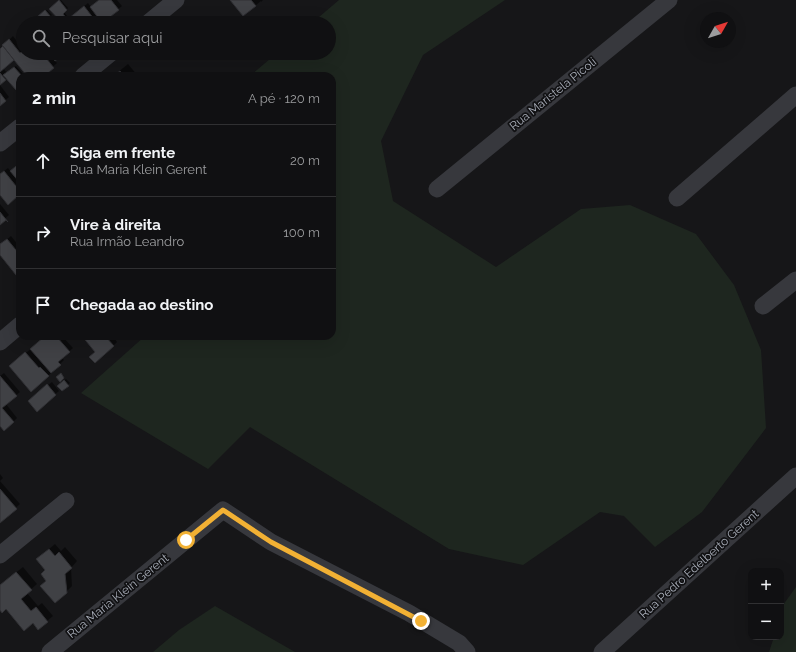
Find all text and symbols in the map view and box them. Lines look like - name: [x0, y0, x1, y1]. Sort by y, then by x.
- north arrow: [700, 12, 736, 48]
- search box: [16, 16, 336, 60]
- icon: search: [30, 27, 52, 49]
- text: Pesquisar aqui: [62, 29, 162, 47]
- street label: Rua Maristela Picoli: [507, 55, 599, 133]
- text: 2 min: [32, 88, 76, 108]
- text: A pé · 120 m: [248, 91, 320, 106]
- text: Siga em frente: [70, 144, 175, 162]
- icon: ahead: [32, 150, 54, 172]
- text: 20 m: [290, 153, 320, 168]
- text: Rua Maria Klein Gerent: [70, 162, 207, 177]
- text: Vire à direita: [70, 216, 161, 234]
- icon: right: [32, 222, 54, 244]
- text: 100 m: [283, 225, 320, 240]
- text: Rua Irmão Leandro: [70, 234, 184, 249]
- icon: arrive: [32, 294, 54, 316]
- text: Chegada ao destino: [70, 296, 213, 314]
- street label: Rua Pedro Edelberto Gerent: [636, 507, 762, 621]
- route start: [177, 531, 195, 549]
- street label: Rua Maria Klein Gerent: [65, 551, 171, 641]
- map controls: [748, 568, 784, 640]
- button: +: [748, 568, 784, 604]
- button: −: [748, 604, 784, 640]
- route end: [412, 612, 430, 630]

